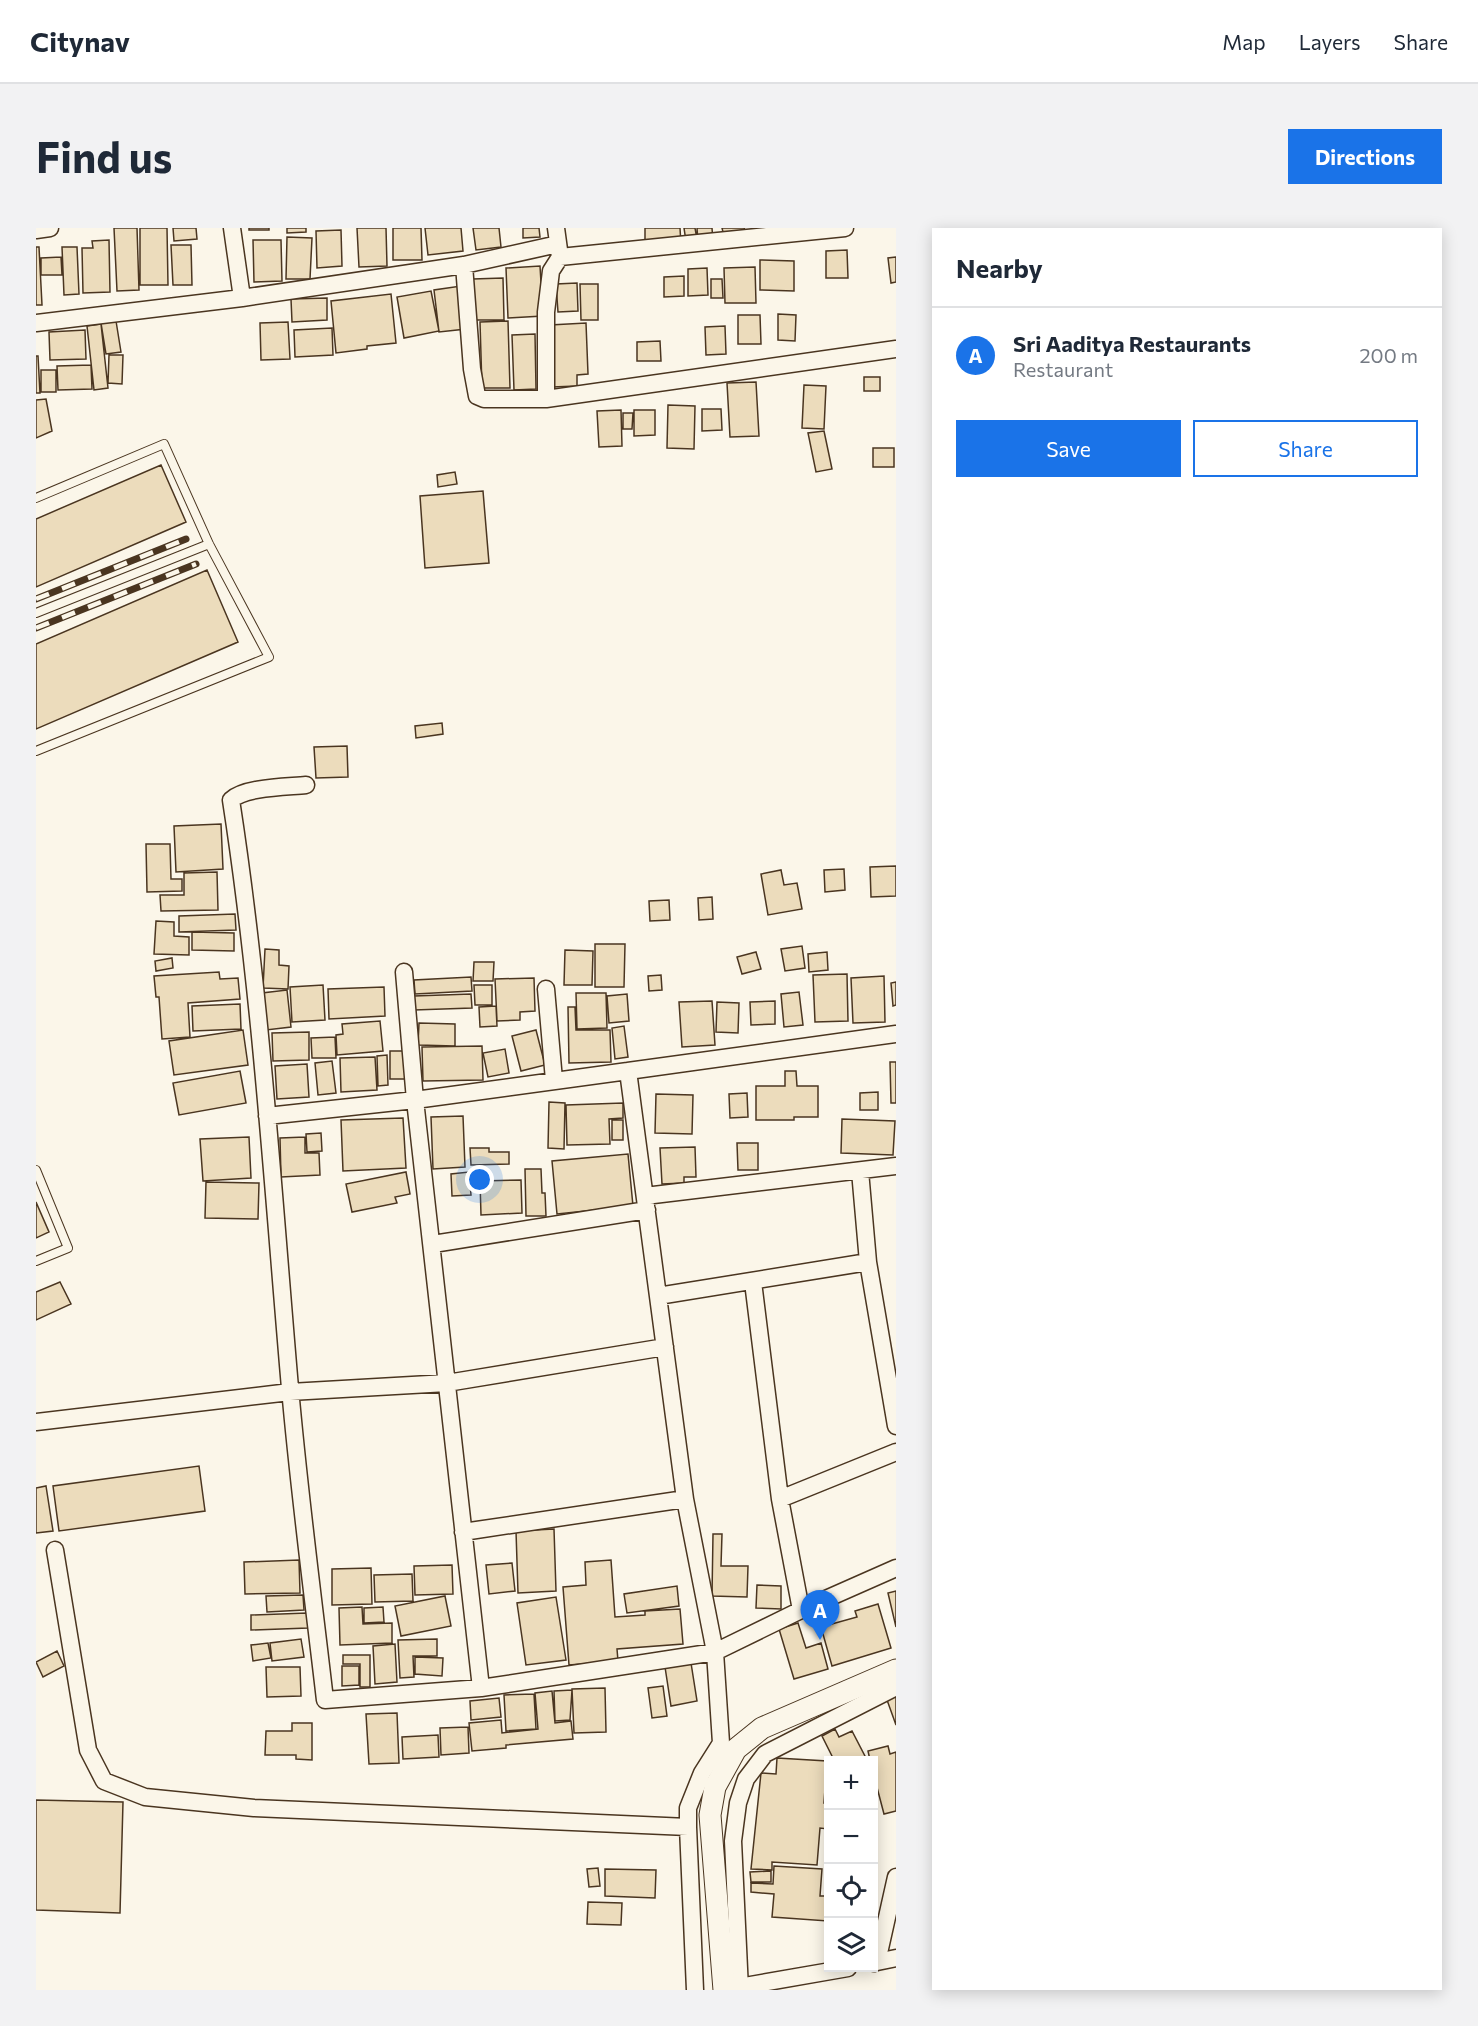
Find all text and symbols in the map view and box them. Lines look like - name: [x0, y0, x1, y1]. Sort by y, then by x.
- text: Citynav: [30, 24, 130, 58]
- text: Map: [1222, 29, 1266, 54]
- text: Layers: [1299, 29, 1361, 54]
- text: Share: [1394, 29, 1448, 54]
- button: Directions: [1288, 129, 1442, 184]
- text: Find us: [36, 130, 172, 182]
- text: Nearby: [956, 252, 1043, 283]
- text: Sri Aaditya Restaurants: [1013, 330, 1251, 357]
- text: A: [968, 343, 983, 367]
- text: 200 m: [1360, 343, 1418, 367]
- text: Restaurant: [1013, 357, 1113, 381]
- button: Save: [956, 420, 1181, 477]
- button: Share: [1193, 420, 1418, 477]
- your location: [465, 1165, 494, 1194]
- pin: A: [800, 1590, 840, 1640]
- map controls: [824, 1756, 878, 1972]
- button: +: [824, 1756, 878, 1810]
- button: −: [824, 1810, 878, 1864]
- button: locate: [824, 1864, 878, 1918]
- button: layers: [824, 1918, 878, 1972]

